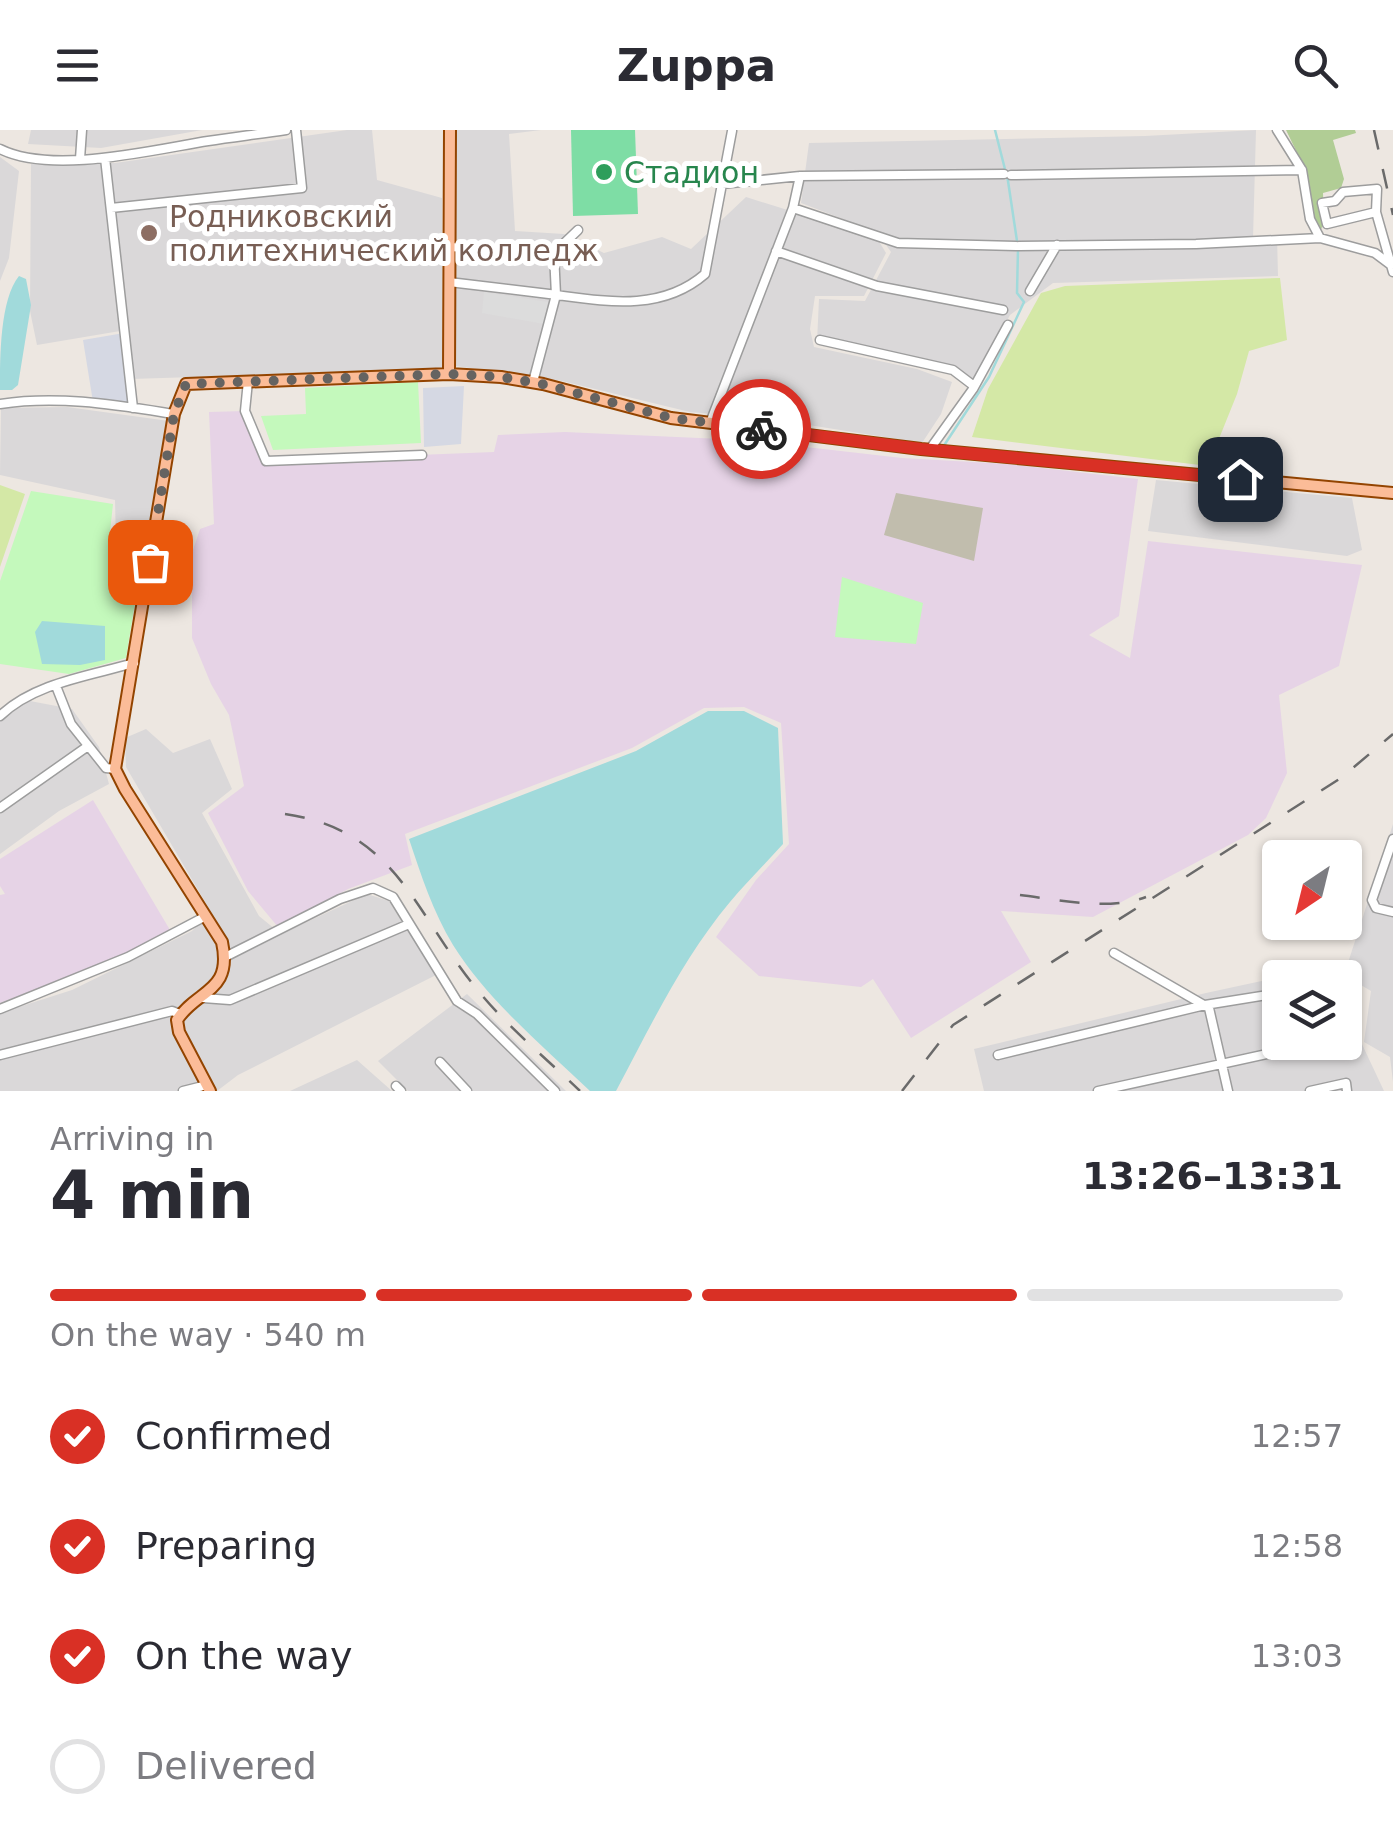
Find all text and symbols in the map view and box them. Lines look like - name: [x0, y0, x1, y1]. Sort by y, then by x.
- icon: menu: [50, 38, 105, 93]
- icon: search: [1288, 38, 1343, 93]
- text: Zuppa: [617, 39, 776, 92]
- place label: Стадион: [624, 155, 759, 190]
- marker: Стадион: [593, 161, 615, 183]
- place label: Родниковский политехнический колледж: [169, 199, 599, 268]
- marker: Родниковский политехнический колледж: [138, 222, 160, 244]
- courier: [711, 379, 811, 479]
- icon: bike: [734, 402, 789, 457]
- pin: [1198, 437, 1283, 522]
- icon: home: [1213, 452, 1268, 507]
- pin: [108, 520, 193, 605]
- icon: bag: [123, 535, 178, 590]
- north arrow: [1262, 840, 1362, 940]
- map controls: [1262, 840, 1362, 1060]
- button: layers: [1262, 960, 1362, 1060]
- text: Arriving in: [50, 1120, 214, 1158]
- text: 13:26–13:31: [1082, 1154, 1343, 1198]
- text: 4 min: [50, 1158, 254, 1233]
- text: On the way · 540 m: [50, 1316, 366, 1354]
- icon: check: [50, 1409, 105, 1464]
- text: Confirmed: [135, 1414, 332, 1458]
- text: 12:57: [1251, 1417, 1343, 1455]
- icon: check: [50, 1519, 105, 1574]
- text: Preparing: [135, 1524, 317, 1568]
- text: 12:58: [1251, 1527, 1343, 1565]
- icon: check: [50, 1629, 105, 1684]
- text: On the way: [135, 1634, 352, 1678]
- text: 13:03: [1251, 1637, 1343, 1675]
- text: Delivered: [135, 1744, 317, 1788]

